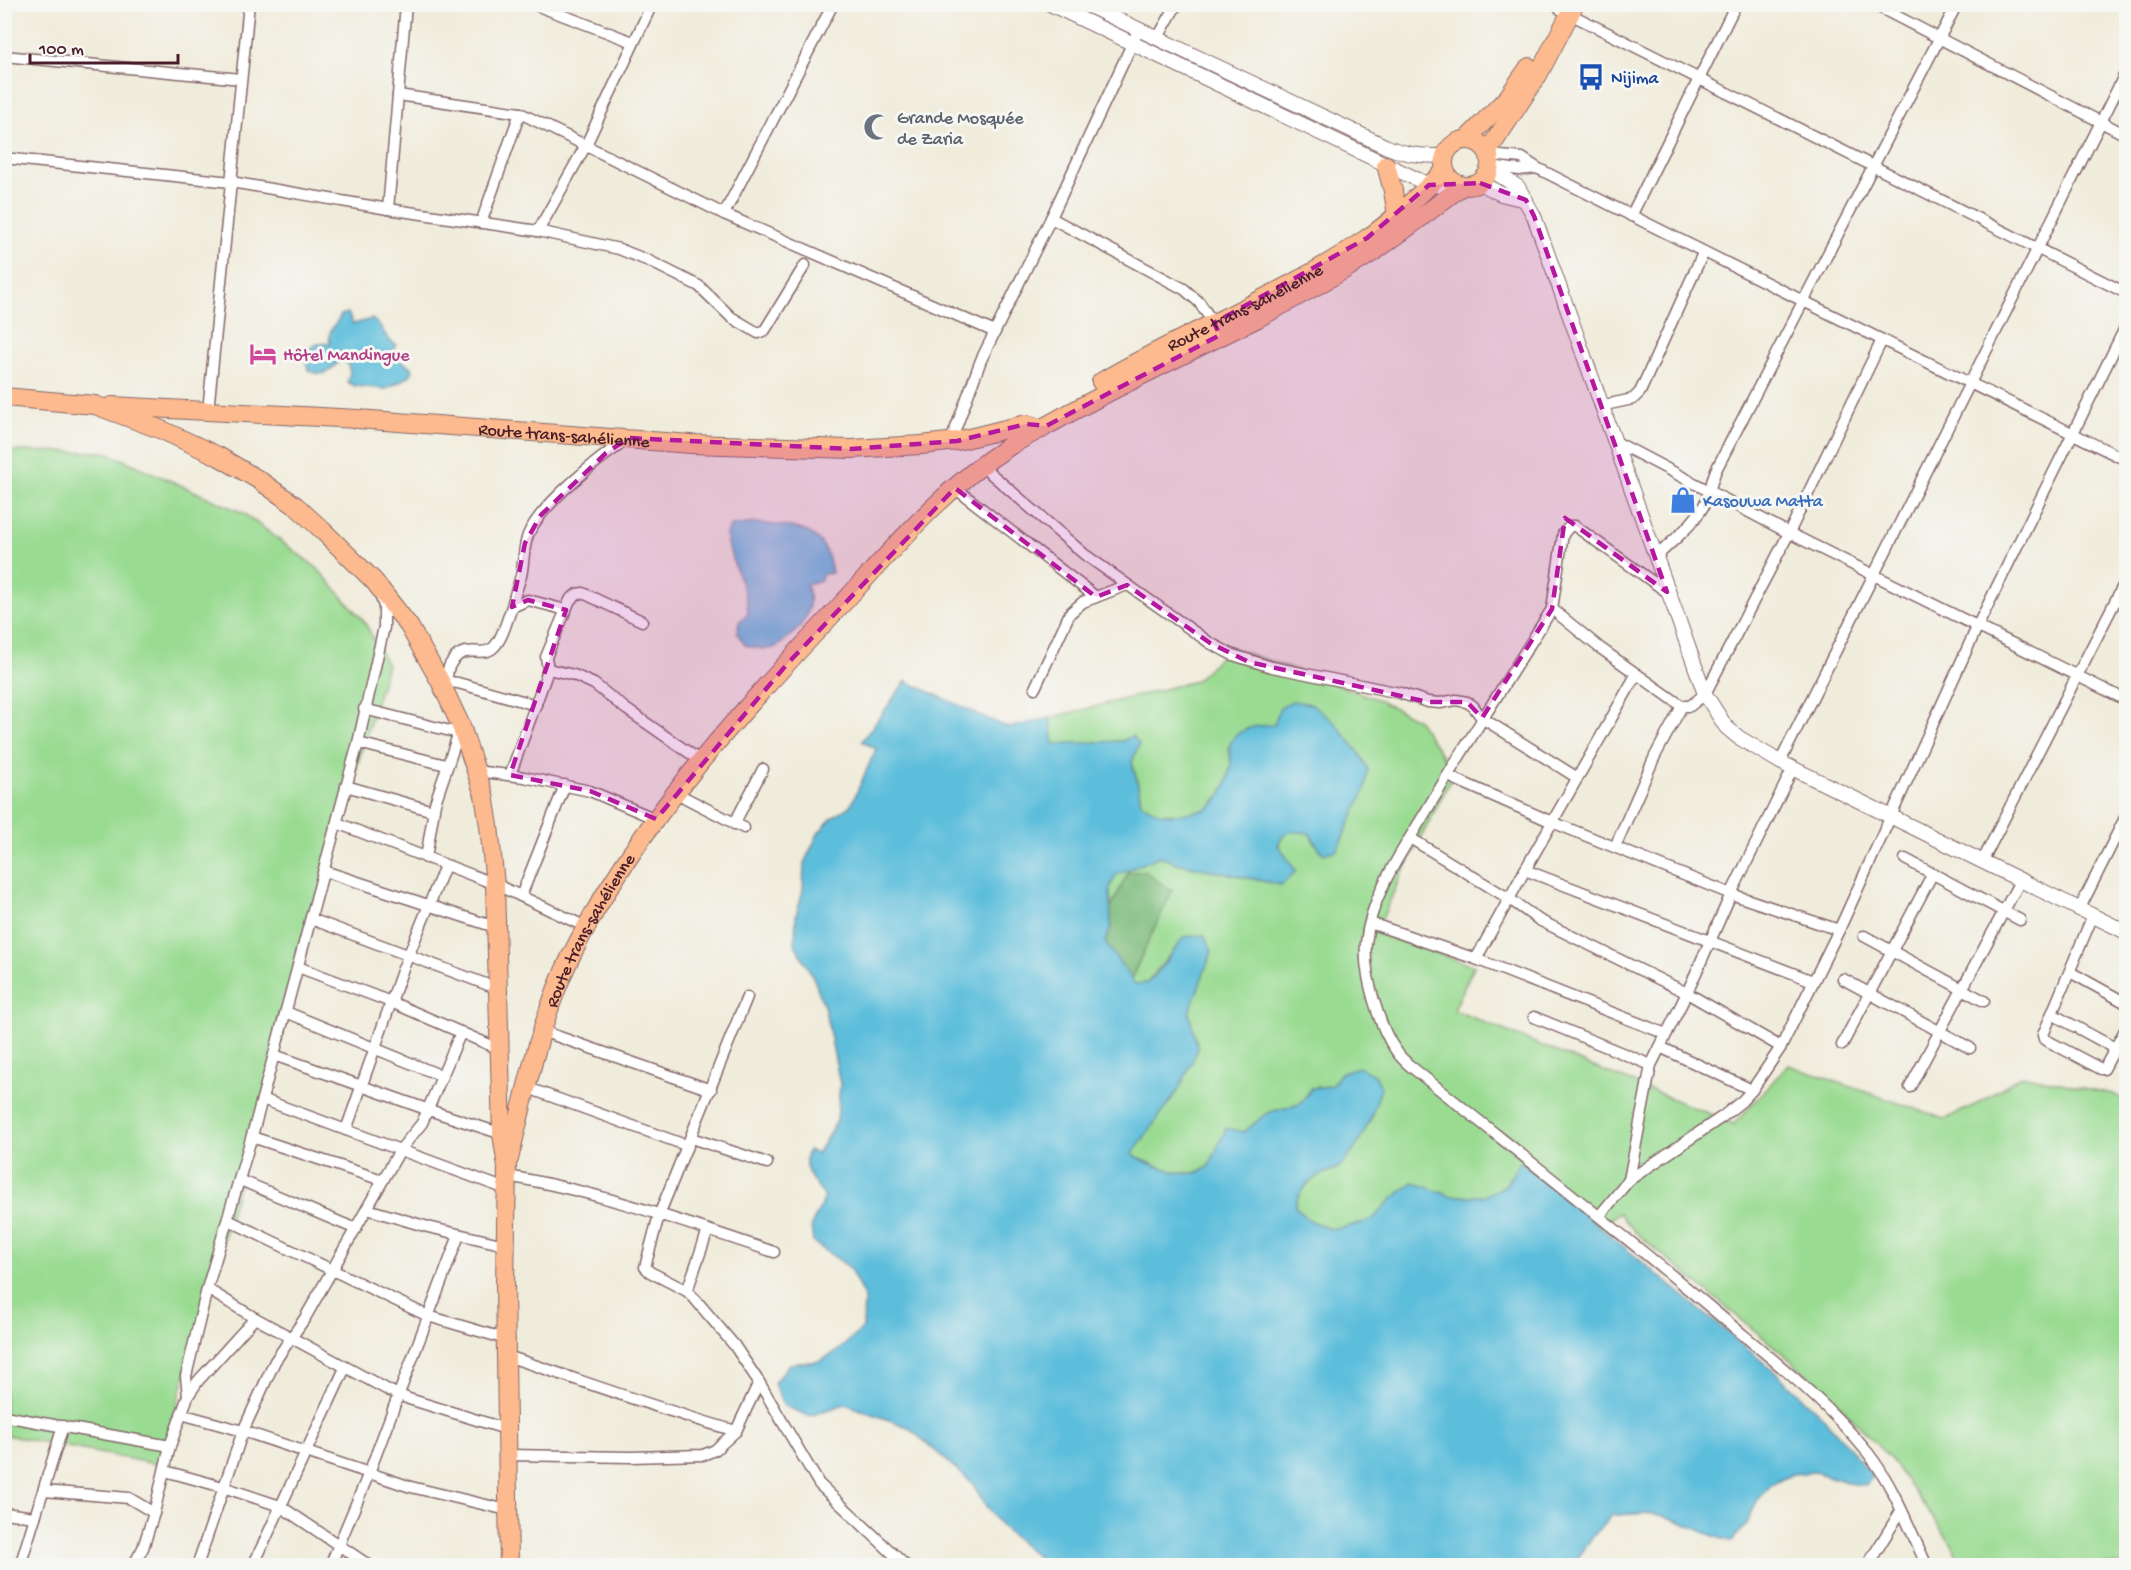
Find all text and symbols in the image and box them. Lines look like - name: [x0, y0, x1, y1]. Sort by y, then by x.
- scale bar: [30, 27, 178, 65]
- text: 100 m: [38, 40, 84, 61]
- bus stop icon: Nijima: [1576, 62, 1606, 92]
- place label: Nijima: [1611, 69, 1660, 90]
- place label: Grande Mosquée de Zaria: [897, 109, 1024, 151]
- mosque icon: Grande Mosquée de Zaria: [862, 112, 892, 142]
- street label: Route trans-sahélienne: [1164, 260, 1328, 357]
- hotel icon: Hôtel Mandingue: [248, 339, 278, 369]
- place label: Hôtel Mandingue: [283, 346, 410, 367]
- street label: Route trans-sahélienne: [477, 420, 651, 454]
- shop icon: Kasouwa Matta: [1668, 485, 1698, 515]
- place label: Kasouwa Matta: [1703, 492, 1824, 513]
- street label: Route trans-sahélienne: [542, 850, 641, 1011]

